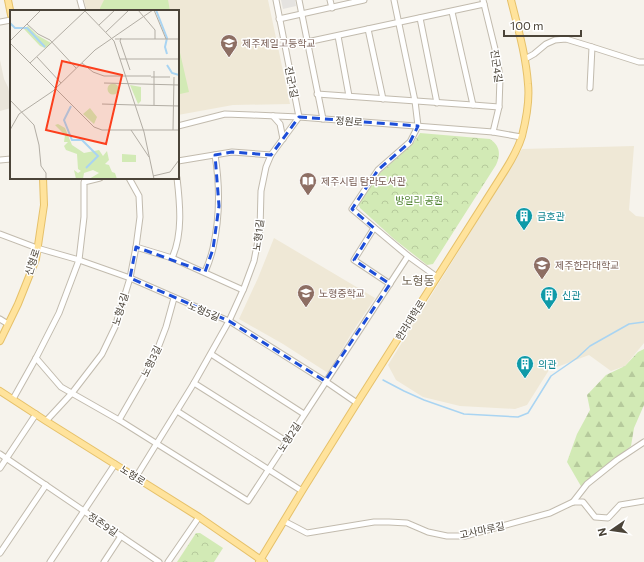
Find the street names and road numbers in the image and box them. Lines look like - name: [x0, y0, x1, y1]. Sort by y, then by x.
- street label: 진군4길: [489, 49, 505, 83]
- street label: 진군1길: [283, 65, 301, 99]
- street label: 정원로: [335, 114, 363, 128]
- street label: 노형1길: [250, 218, 266, 252]
- street label: 신형로: [22, 247, 42, 277]
- street label: 노형4길: [109, 291, 131, 327]
- street label: 한라대학로: [393, 297, 427, 343]
- street label: 노형5길: [186, 299, 222, 323]
- street label: 노형3길: [138, 343, 164, 379]
- street label: 노형2길: [275, 420, 303, 454]
- street label: 노형로: [118, 463, 148, 487]
- street label: 정존9길: [86, 510, 120, 538]
- street label: 고사마루길: [458, 519, 506, 541]

